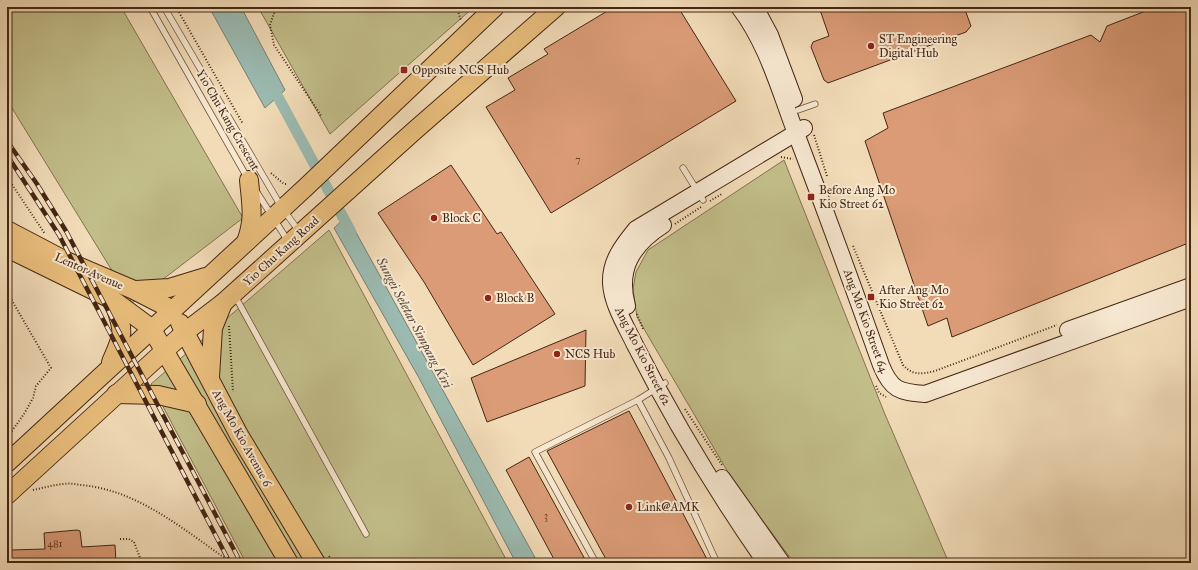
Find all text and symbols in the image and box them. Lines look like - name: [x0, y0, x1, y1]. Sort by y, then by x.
- place label: ST Engineering Digital Hub: [879, 32, 957, 61]
- marker: ST Engineering Digital Hub: [866, 41, 876, 51]
- place label: Opposite NCS Hub: [412, 63, 509, 77]
- marker: Opposite NCS Hub: [399, 65, 409, 75]
- street label: Yio Chu Kang Crescent: [192, 67, 263, 174]
- house number: 7: [575, 154, 581, 166]
- place label: Before Ang Mo Kio Street 62: [819, 183, 895, 211]
- marker: Before Ang Mo Kio Street 62: [806, 192, 816, 202]
- place label: Block C: [442, 211, 481, 225]
- street label: Yio Chu Kang Road: [240, 213, 322, 289]
- marker: Block C: [429, 213, 439, 223]
- street label: Lentor Avenue: [52, 250, 126, 292]
- water label: Sungei Seletar Simpang Kiri: [372, 254, 455, 391]
- street label: Ang Mo Kio Street 64: [839, 266, 891, 375]
- place label: After Ang Mo Kio Street 62: [878, 283, 949, 311]
- place label: Block B: [496, 291, 534, 305]
- marker: After Ang Mo Kio Street 62: [866, 292, 876, 302]
- marker: Block B: [483, 293, 493, 303]
- street label: Ang Mo Kio Street 62: [611, 304, 674, 408]
- place label: NCS Hub: [565, 347, 615, 361]
- marker: NCS Hub: [552, 349, 562, 359]
- street label: Ang Mo Kio Avenue 6: [208, 386, 275, 490]
- place label: Link@AMK: [637, 500, 700, 514]
- marker: Link@AMK: [624, 502, 634, 512]
- house number: 3: [544, 510, 548, 522]
- house number: 481: [48, 538, 62, 550]

